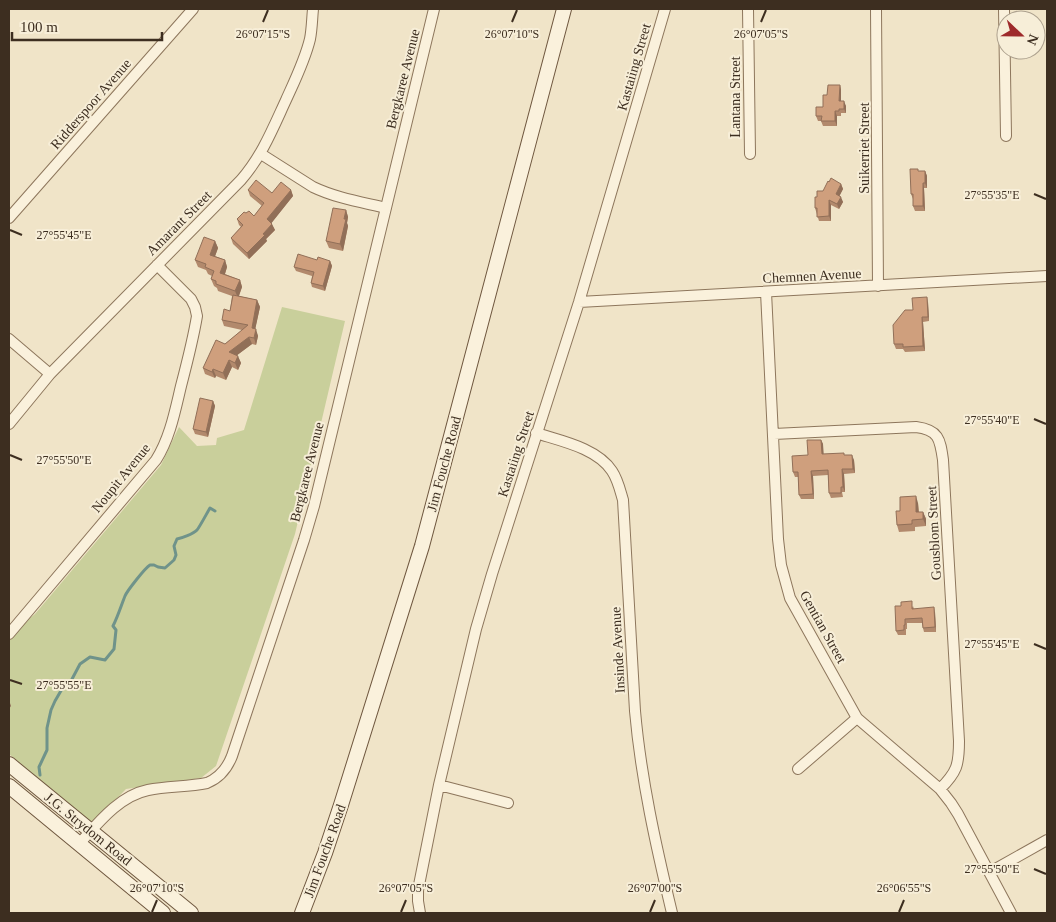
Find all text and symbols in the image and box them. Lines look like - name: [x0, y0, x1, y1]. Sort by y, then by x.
- scale bar: [12, 10, 162, 42]
- north arrow: [996, 10, 1046, 60]
- text: 100 m: [20, 19, 58, 35]
- street label: Kastaiing Street: [614, 22, 654, 112]
- text: 26°07'15"S: [236, 27, 290, 41]
- street label: Bergkaree Avenue: [383, 27, 423, 131]
- text: 26°07'10"S: [485, 27, 539, 41]
- text: 26°07'05"S: [734, 27, 788, 41]
- text: N: [1024, 32, 1041, 47]
- street label: Ridderspoor Avenue: [48, 56, 134, 152]
- street label: Lantana Street: [728, 56, 743, 138]
- street label: Suikerriet Street: [857, 102, 872, 194]
- street label: Amarant Street: [144, 188, 214, 258]
- text: 27°55'35"E: [964, 188, 1020, 202]
- text: 27°55'45"E: [36, 228, 92, 242]
- street label: Chemnen Avenue: [762, 266, 862, 286]
- street label: Kastaiing Street: [495, 409, 537, 499]
- text: 27°55'40"E: [964, 413, 1020, 427]
- street label: Jim Fouche Road: [424, 415, 464, 513]
- street label: Bergkaree Avenue: [287, 420, 327, 524]
- street label: Noupit Avenue: [89, 441, 153, 515]
- text: 27°55'50"E: [36, 453, 92, 467]
- street label: Gousblom Street: [924, 485, 944, 581]
- street label: Gentian Street: [797, 588, 849, 666]
- street label: Insinde Avenue: [608, 606, 628, 694]
- text: 27°55'45"E: [964, 637, 1020, 651]
- text: 27°55'55"E: [36, 678, 92, 692]
- street label: J.G. Strydom Road: [42, 789, 134, 869]
- street label: Jim Fouche Road: [301, 802, 349, 900]
- text: 27°55'50"E: [964, 862, 1020, 876]
- text: 26°07'10"S: [130, 881, 184, 895]
- text: 26°07'05"S: [379, 881, 433, 895]
- text: 26°07'00"S: [628, 881, 682, 895]
- text: 26°06'55"S: [877, 881, 931, 895]

